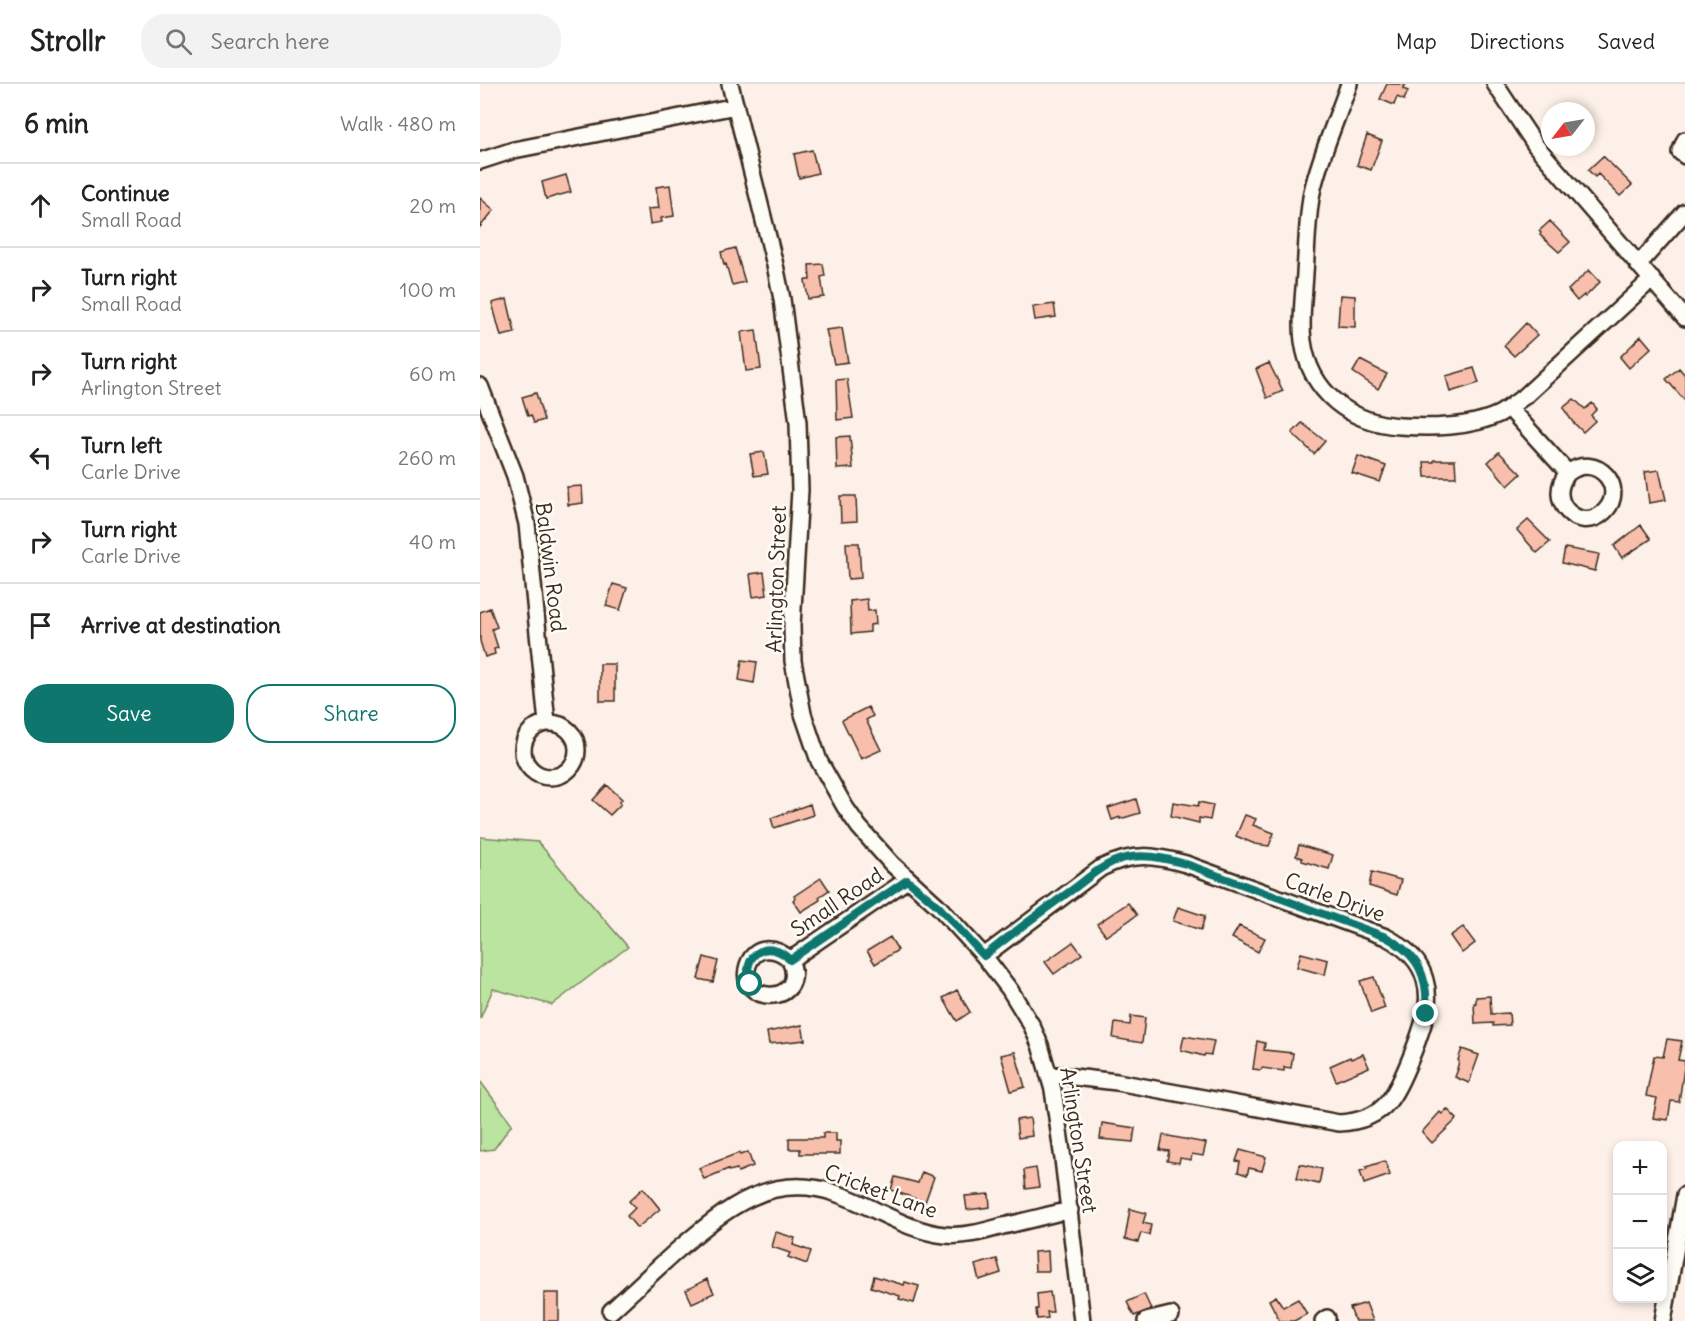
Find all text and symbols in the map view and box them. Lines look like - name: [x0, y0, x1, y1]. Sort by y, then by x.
- search box: [141, 14, 561, 68]
- text: Strollr: [30, 23, 105, 59]
- icon: search: [162, 25, 195, 58]
- text: Search here: [210, 27, 330, 55]
- text: Map: [1396, 28, 1437, 55]
- text: Directions: [1470, 28, 1564, 55]
- text: Saved: [1597, 28, 1655, 55]
- north arrow: [1541, 102, 1595, 156]
- text: 6 min: [24, 107, 89, 140]
- text: Walk · 480 m: [340, 111, 456, 136]
- text: Continue: [81, 179, 170, 207]
- icon: ahead: [24, 189, 57, 222]
- text: 20 m: [410, 193, 456, 218]
- text: Small Road: [81, 207, 182, 232]
- text: Turn right: [81, 263, 177, 291]
- icon: right: [24, 273, 57, 306]
- text: 100 m: [399, 277, 456, 302]
- text: Small Road: [81, 291, 182, 316]
- text: Turn right: [81, 347, 177, 375]
- icon: right: [24, 357, 57, 390]
- text: 60 m: [409, 361, 456, 386]
- text: Arlington Street: [81, 375, 221, 400]
- text: Turn left: [81, 431, 162, 459]
- icon: left: [24, 441, 57, 474]
- text: 260 m: [398, 445, 456, 470]
- text: Carle Drive: [81, 459, 181, 484]
- street label: Baldwin Road: [530, 501, 572, 633]
- street label: Arlington Street: [760, 505, 792, 653]
- text: Turn right: [81, 515, 177, 543]
- icon: right: [24, 525, 57, 558]
- text: 40 m: [409, 529, 456, 554]
- text: Carle Drive: [81, 543, 181, 568]
- icon: arrive: [24, 609, 57, 642]
- text: Arrive at destination: [81, 611, 281, 639]
- button: Save: [24, 684, 234, 743]
- button: Share: [246, 684, 456, 743]
- street label: Small Road: [786, 861, 888, 943]
- street label: Carle Drive: [1281, 866, 1389, 928]
- route start: [736, 970, 762, 996]
- route end: [1412, 1000, 1438, 1026]
- street label: Arlington Street: [1054, 1065, 1104, 1215]
- map controls: [1613, 1141, 1667, 1303]
- button: +: [1613, 1141, 1667, 1195]
- street label: Cricket Lane: [821, 1158, 941, 1224]
- button: −: [1613, 1195, 1667, 1249]
- button: layers: [1613, 1249, 1667, 1303]

